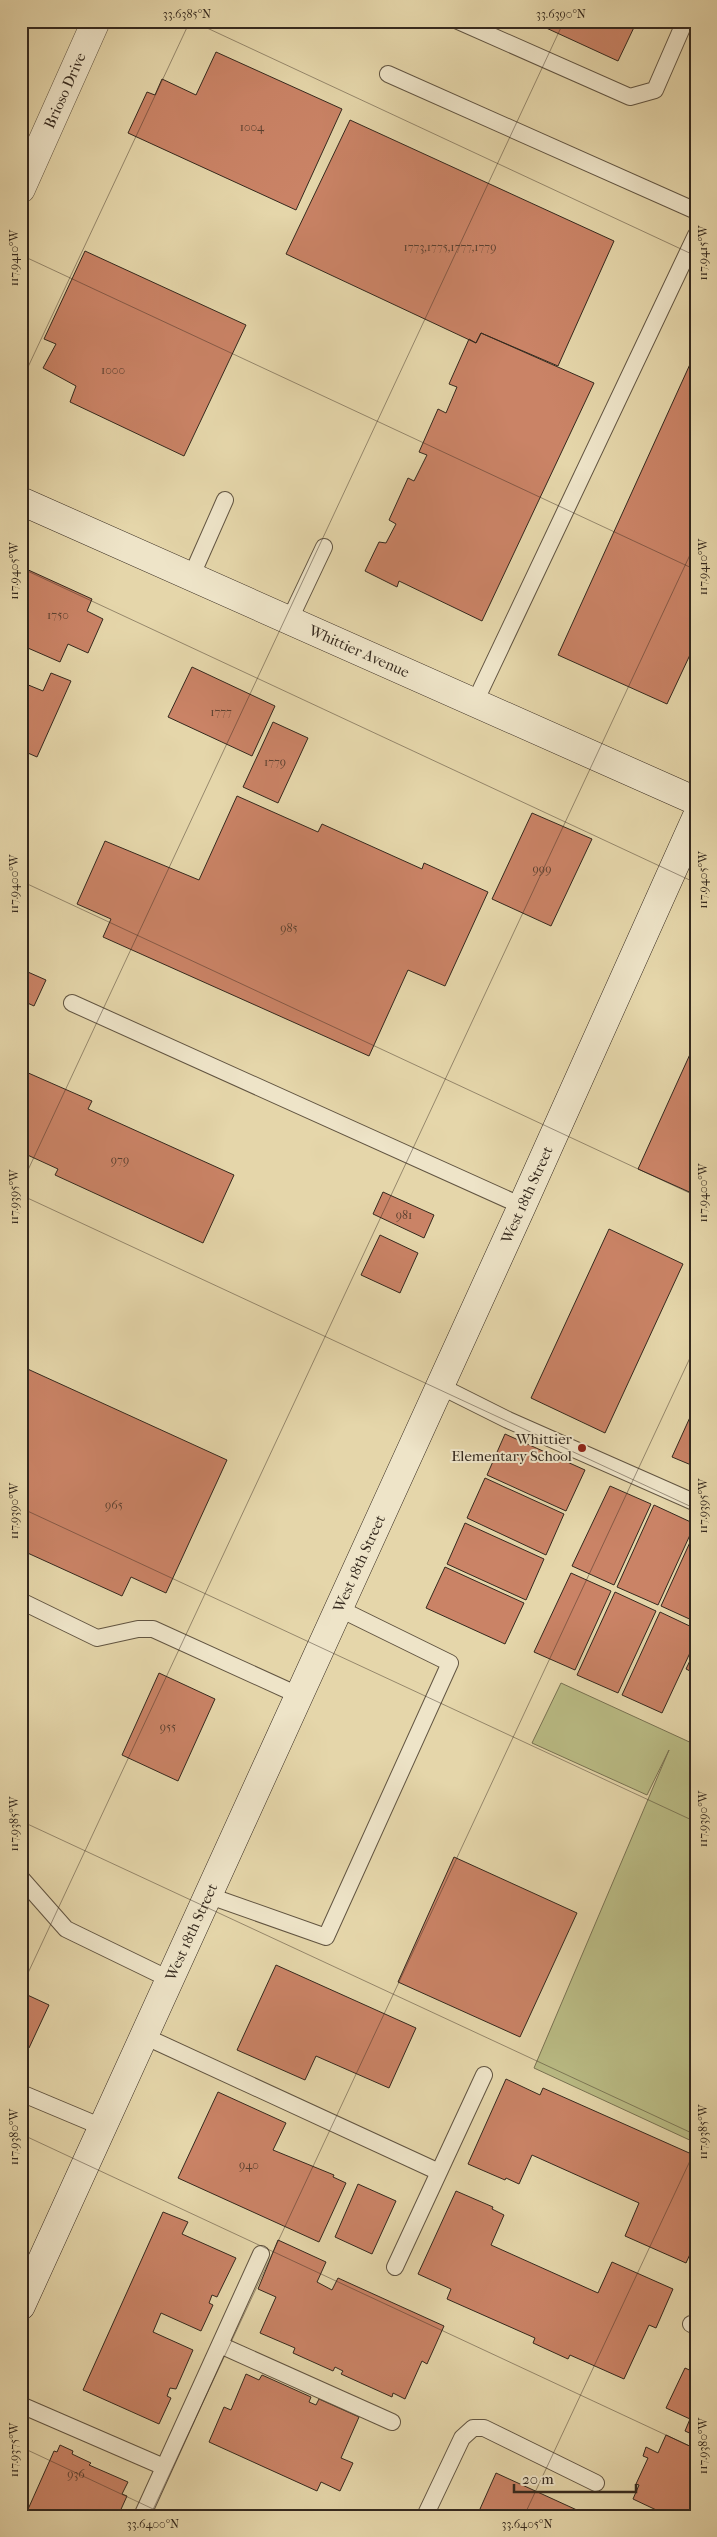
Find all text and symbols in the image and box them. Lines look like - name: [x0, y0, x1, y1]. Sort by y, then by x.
- text: 33.6385°N: [163, 7, 211, 21]
- text: 33.6390°N: [536, 7, 586, 21]
- street label: Brioso Drive: [40, 49, 90, 131]
- house number: 1004: [240, 120, 265, 134]
- text: 117.9415°W: [696, 224, 710, 281]
- text: 117.9410°W: [7, 228, 21, 286]
- house number: 1773,1775,1777,1779: [404, 240, 496, 254]
- house number: 1000: [101, 363, 125, 377]
- text: 117.9410°W: [696, 537, 710, 595]
- text: 117.9405°W: [7, 541, 21, 600]
- house number: 1750: [47, 608, 69, 622]
- street label: Whittier Avenue: [305, 621, 413, 682]
- house number: 1777: [210, 705, 232, 719]
- house number: 1779: [264, 755, 286, 769]
- text: 117.9405°W: [696, 850, 710, 909]
- text: 117.9400°W: [7, 853, 21, 913]
- house number: 999: [533, 862, 551, 876]
- house number: 985: [280, 921, 298, 935]
- street label: West 18th Street: [497, 1143, 557, 1247]
- house number: 979: [111, 1153, 129, 1167]
- text: 117.9400°W: [696, 1162, 710, 1222]
- text: 117.9395°W: [7, 1168, 21, 1225]
- house number: 981: [396, 1208, 412, 1222]
- place label: Whittier Elementary School: [451, 1430, 573, 1465]
- marker: Whittier Elementary School: [576, 1442, 588, 1454]
- text: 117.9395°W: [696, 1477, 710, 1534]
- text: 117.9390°W: [7, 1481, 21, 1539]
- house number: 965: [105, 1498, 123, 1512]
- street label: West 18th Street: [329, 1511, 389, 1616]
- house number: 955: [160, 1720, 176, 1734]
- text: 117.9390°W: [696, 1789, 710, 1847]
- text: 117.9385°W: [7, 1795, 21, 1851]
- street label: West 18th Street: [161, 1880, 222, 1984]
- text: 117.9385°W: [696, 2103, 710, 2159]
- text: 117.9380°W: [7, 2108, 21, 2165]
- house number: 940: [239, 2158, 259, 2172]
- text: 117.9380°W: [696, 2417, 710, 2474]
- text: 117.9375°W: [7, 2421, 21, 2477]
- scale bar: [514, 2462, 637, 2494]
- house number: 936: [67, 2467, 85, 2481]
- text: 20 m: [522, 2470, 554, 2488]
- text: 33.6400°N: [127, 2517, 179, 2531]
- text: 33.6405°N: [502, 2517, 553, 2531]

